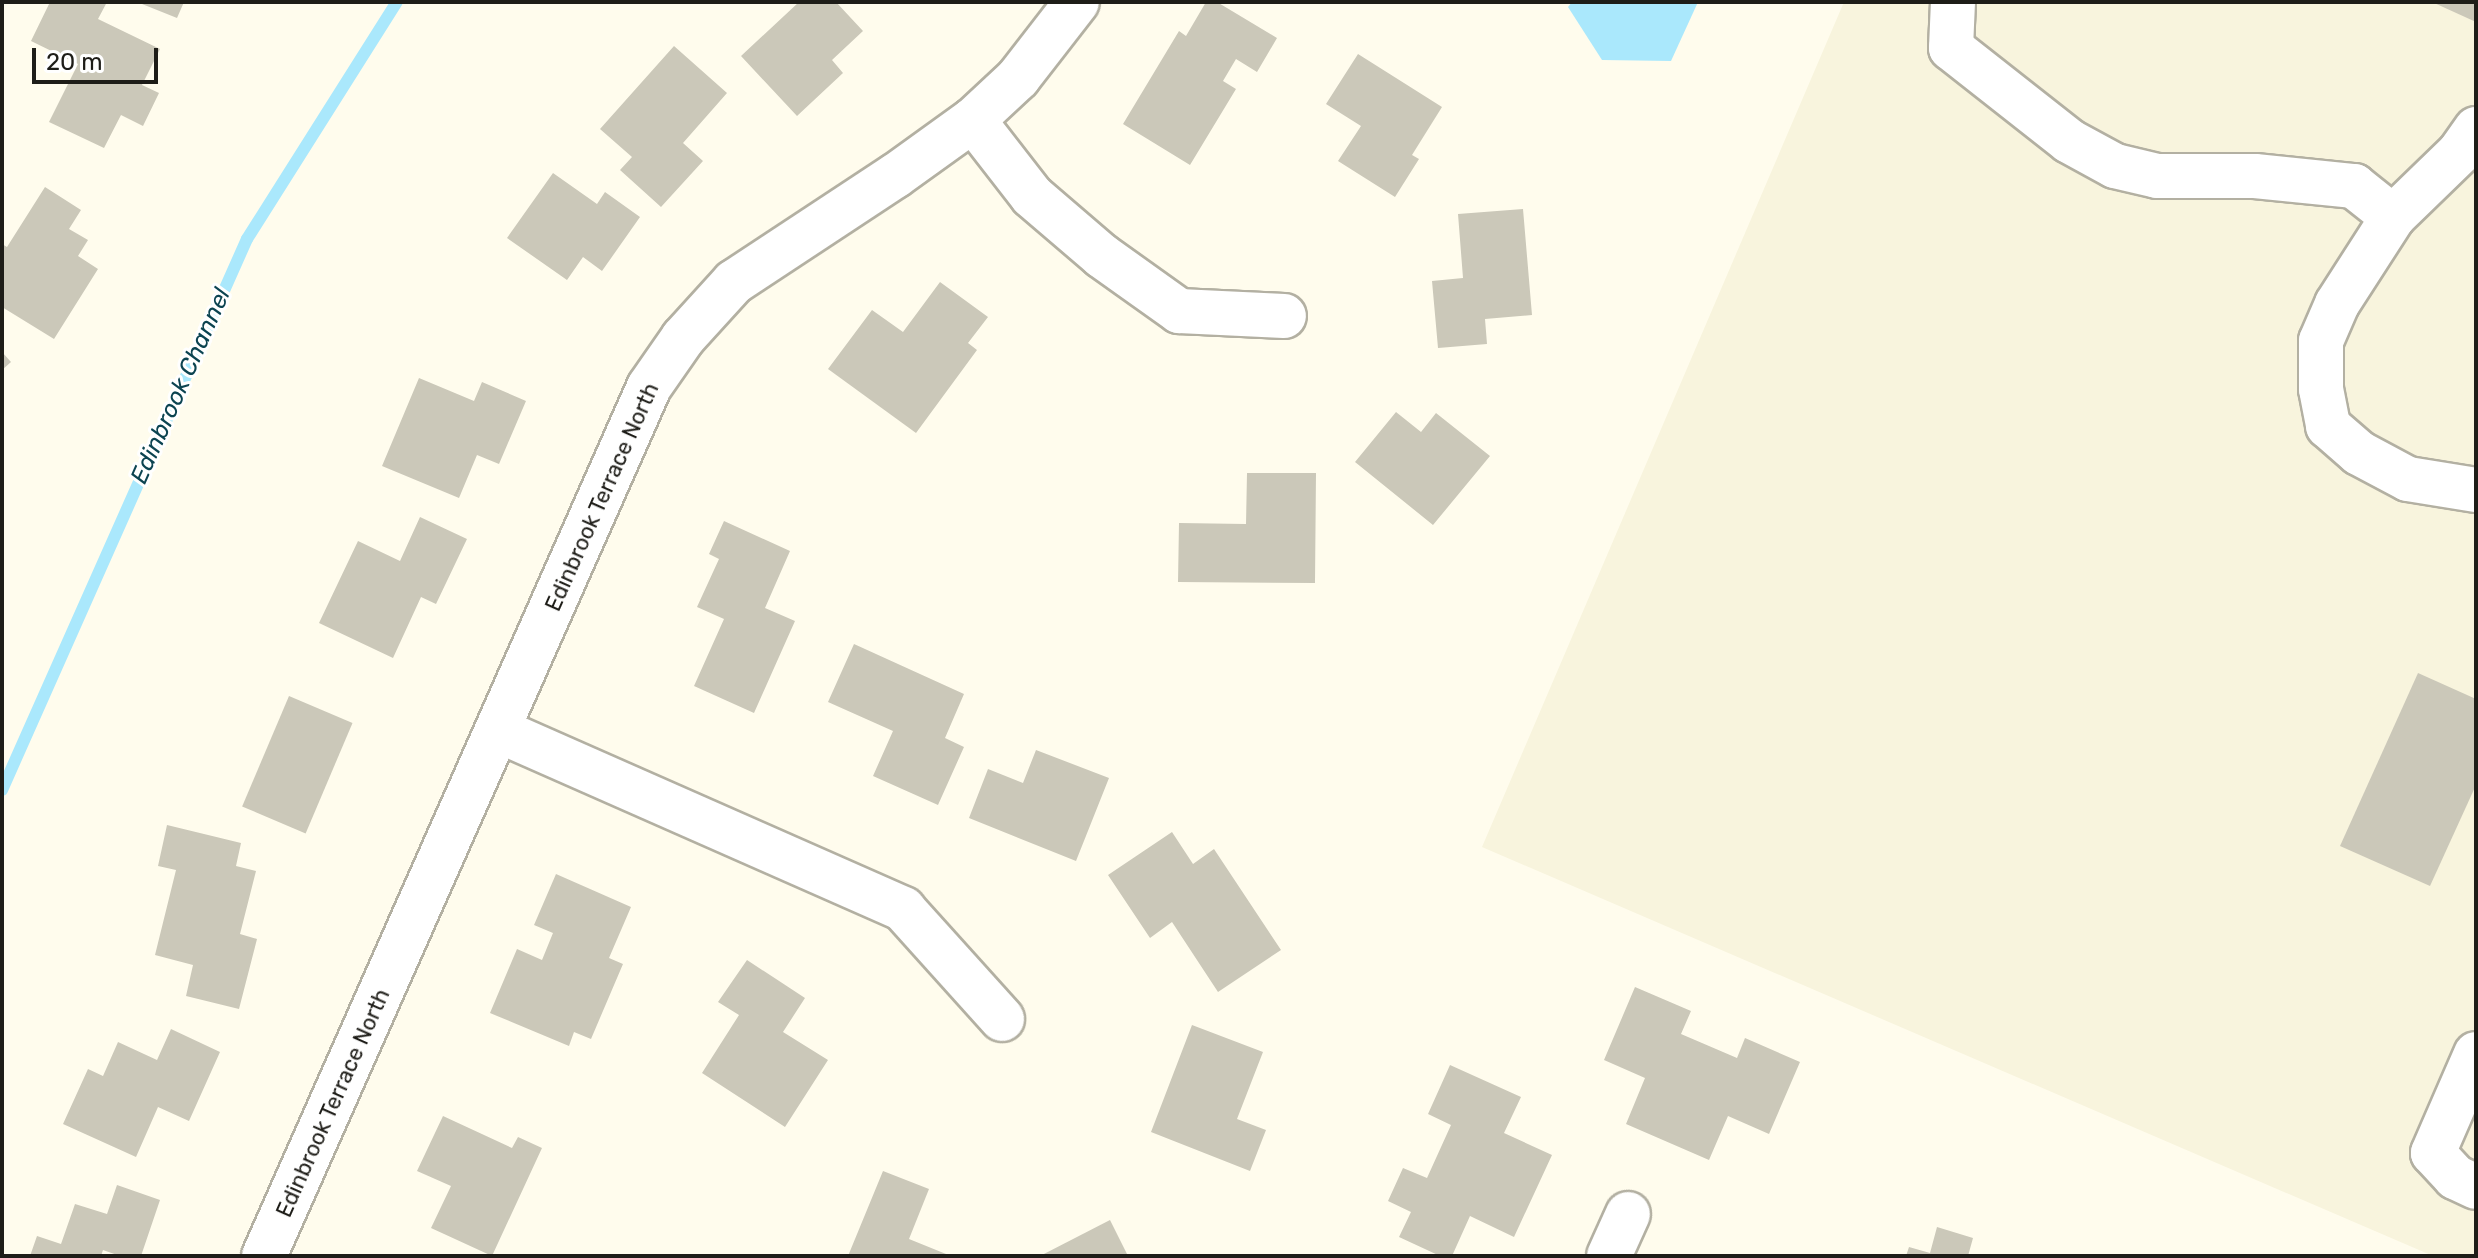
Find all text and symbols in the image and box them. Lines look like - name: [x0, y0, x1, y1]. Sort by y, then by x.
- scale bar: [36, 32, 162, 82]
- text: 20 m: [46, 48, 103, 76]
- water label: Edinbrook Channel: [125, 284, 237, 488]
- street label: Edinbrook Terrace North: [540, 378, 664, 616]
- street label: Edinbrook Terrace North: [271, 984, 395, 1222]

